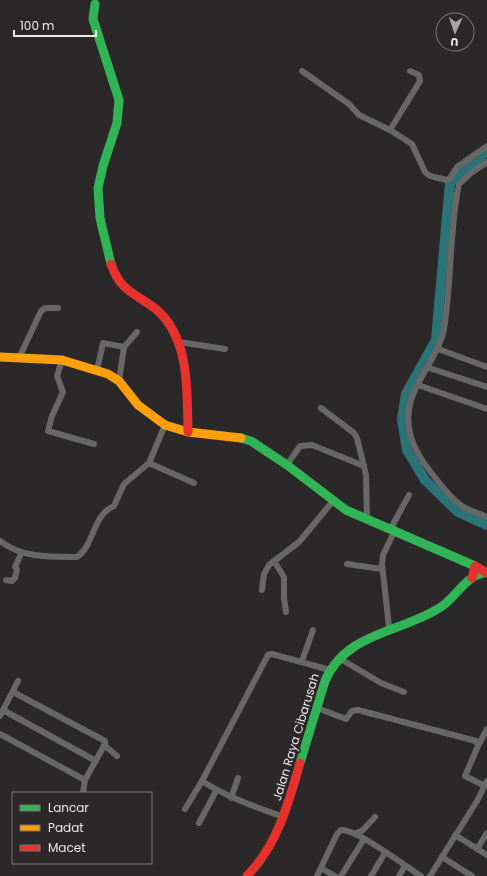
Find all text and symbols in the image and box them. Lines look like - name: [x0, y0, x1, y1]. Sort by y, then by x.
- scale bar: [14, 12, 96, 38]
- north arrow: [435, 12, 475, 52]
- text: 100 m: [20, 17, 54, 34]
- text: U: [450, 34, 459, 50]
- street label: Jalan Raya Cibarusah: [268, 671, 323, 803]
- legend: [12, 792, 152, 864]
- text: Lancar: [48, 799, 89, 816]
- text: Padat: [48, 819, 84, 836]
- text: Macet: [48, 839, 86, 856]

